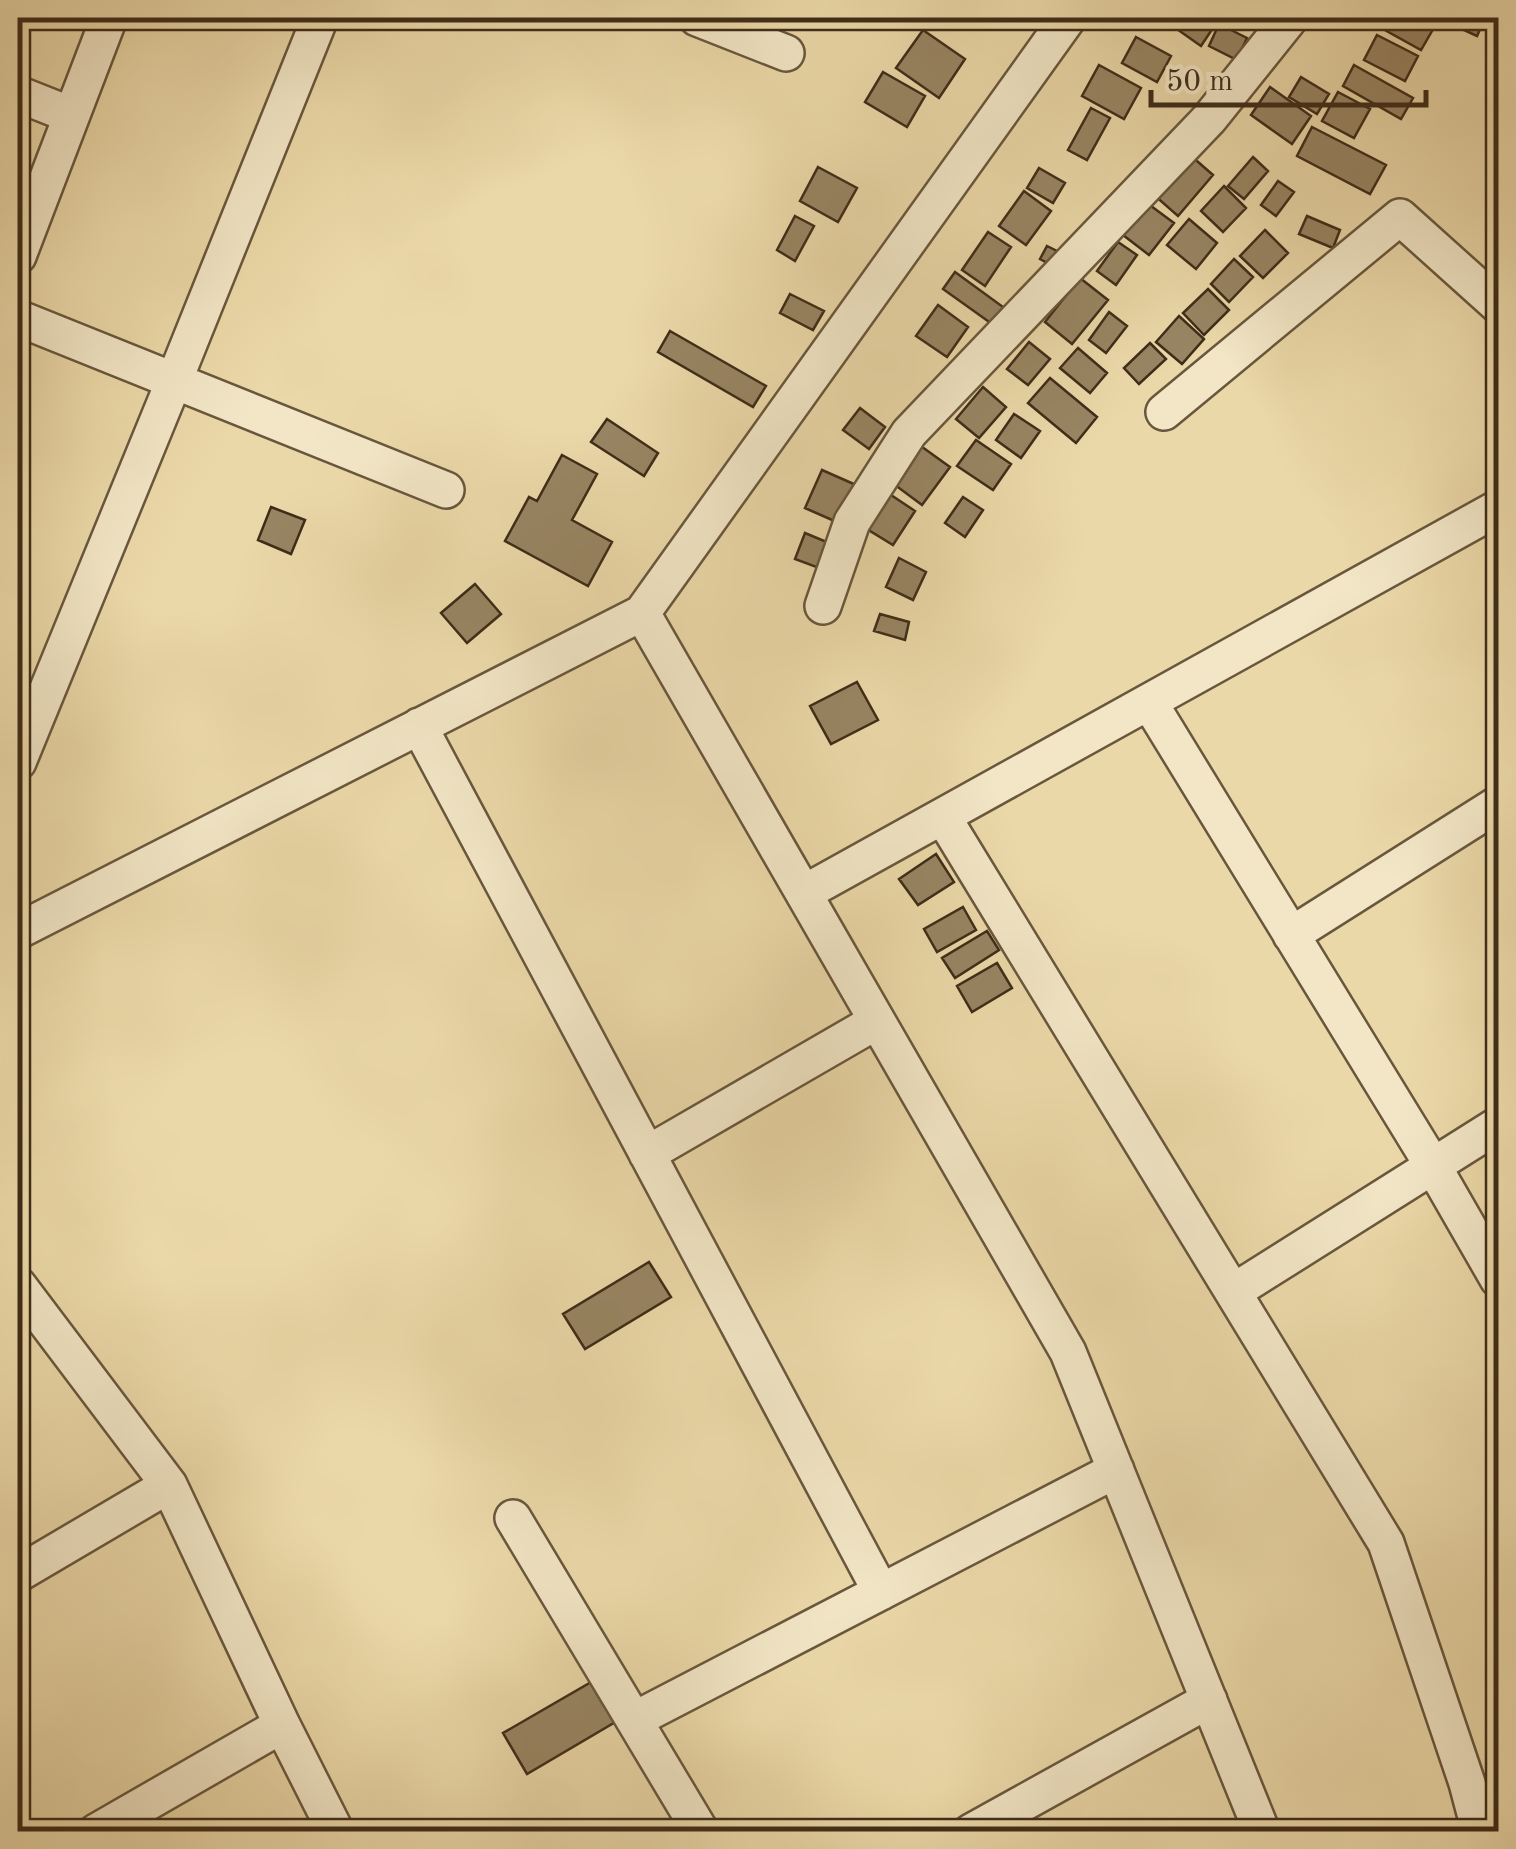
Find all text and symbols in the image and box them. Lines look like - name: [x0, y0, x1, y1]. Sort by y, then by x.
- scale bar: [1151, 45, 1426, 107]
- text: 50 m: [1166, 67, 1233, 97]

